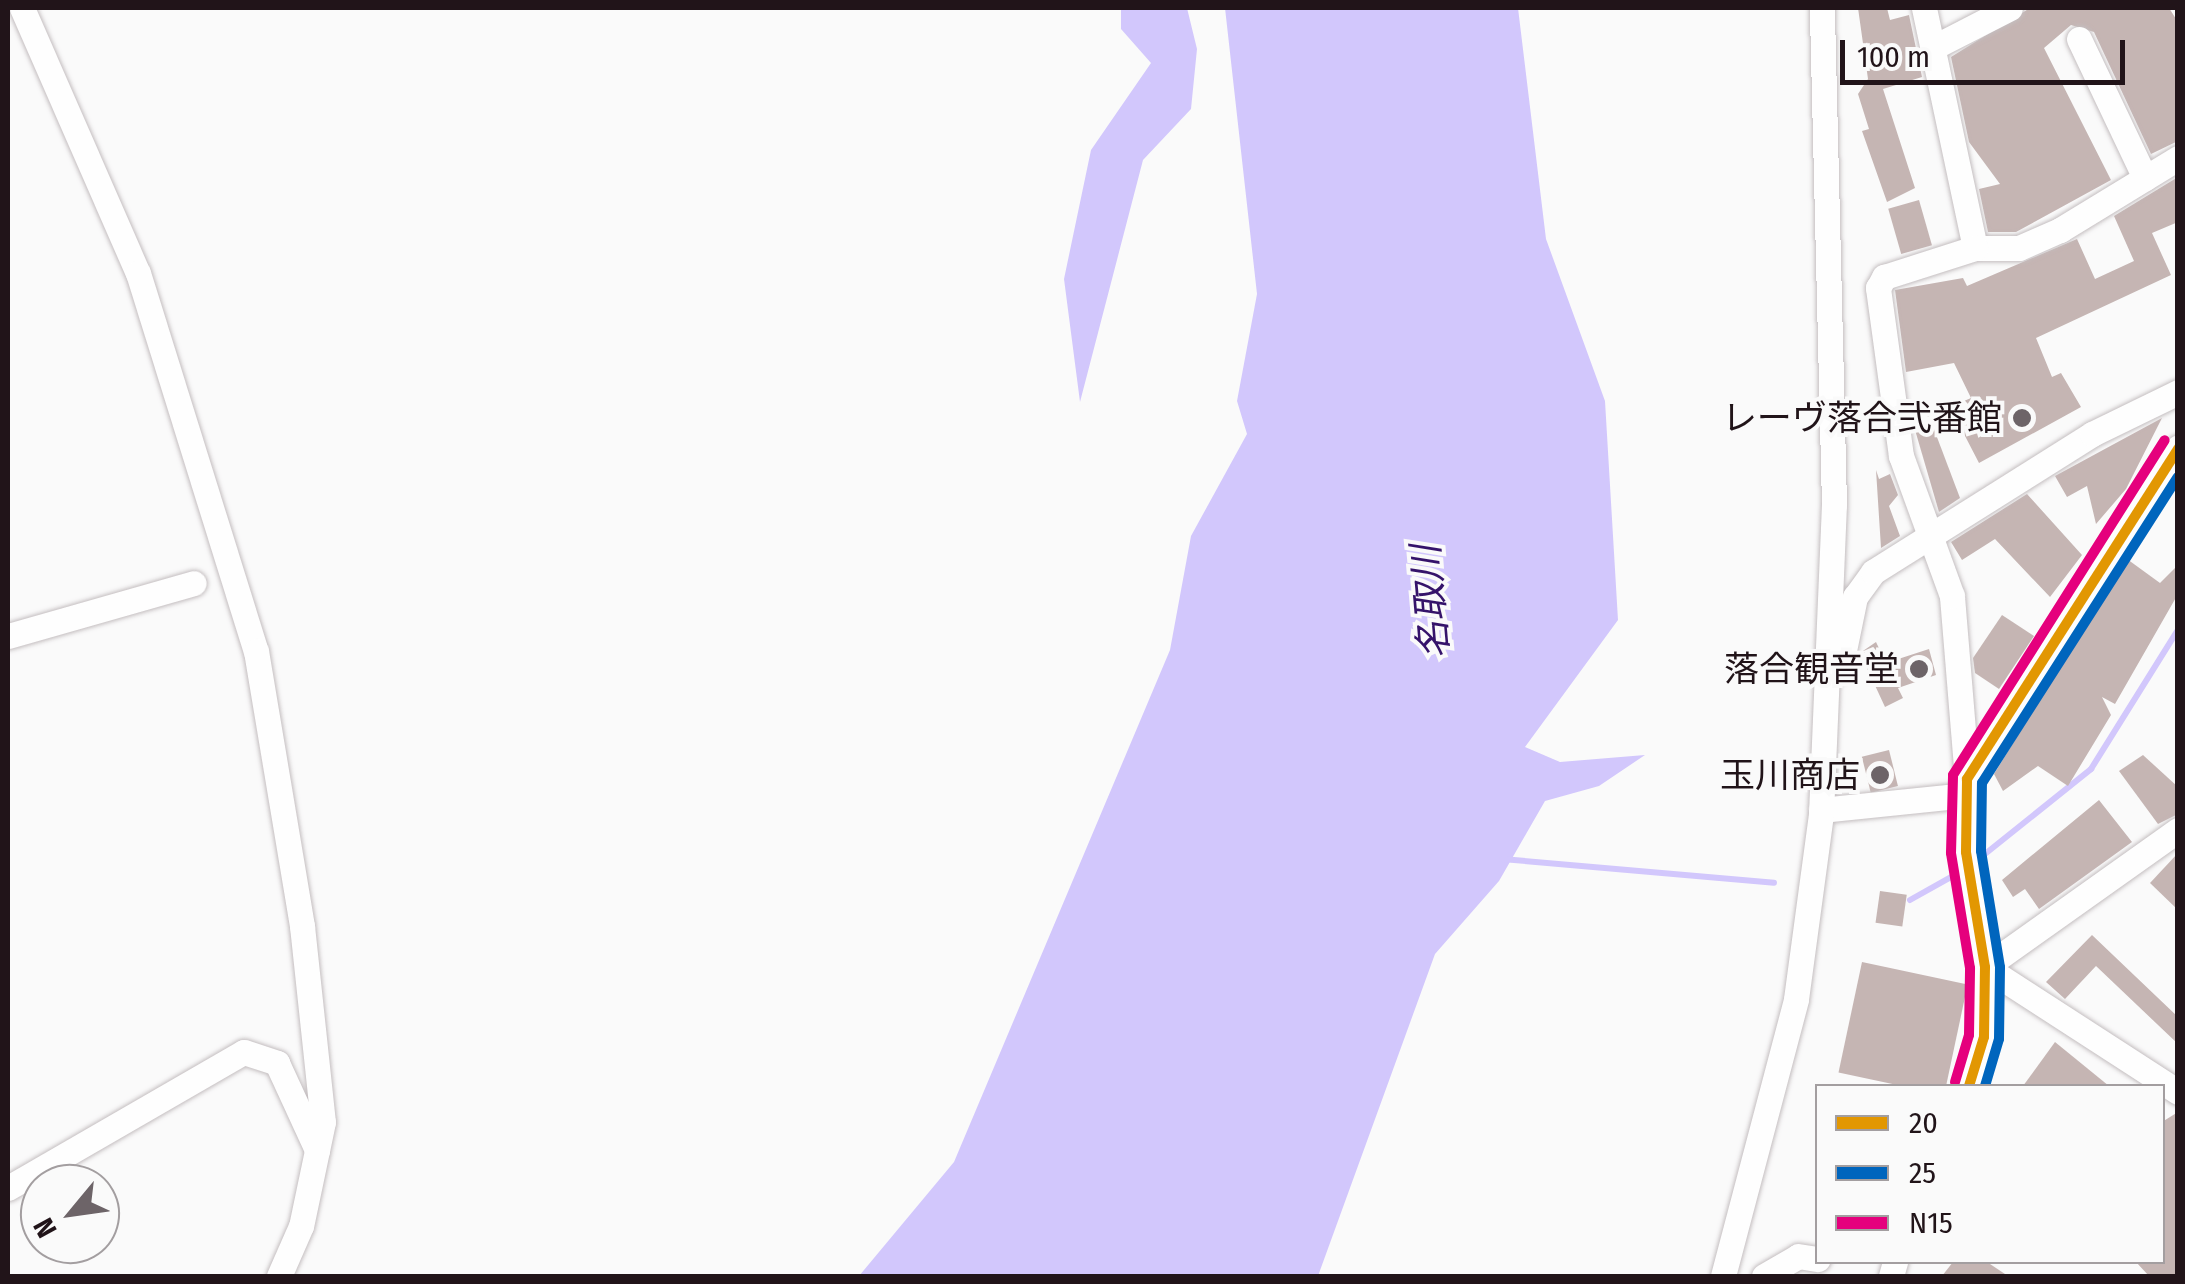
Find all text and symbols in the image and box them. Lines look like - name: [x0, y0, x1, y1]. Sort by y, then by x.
- scale bar: [1845, 20, 2130, 82]
- text: 100 m: [1857, 39, 1930, 75]
- place label: レーヴ落合弐番館: [1722, 397, 2002, 439]
- marker: レーヴ落合弐番館: [2011, 407, 2033, 429]
- water label: 名取川: [1403, 543, 1459, 661]
- place label: 落合観音堂: [1724, 648, 1899, 690]
- marker: 落合観音堂: [1908, 658, 1930, 680]
- place label: 玉川商店: [1720, 754, 1860, 796]
- marker: 玉川商店: [1869, 764, 1891, 786]
- legend: [1815, 1084, 2165, 1264]
- text: 20: [1909, 1105, 1938, 1141]
- text: 25: [1909, 1155, 1936, 1191]
- north arrow: [20, 1164, 120, 1264]
- text: N15: [1909, 1205, 1953, 1241]
- text: N: [27, 1212, 64, 1243]

